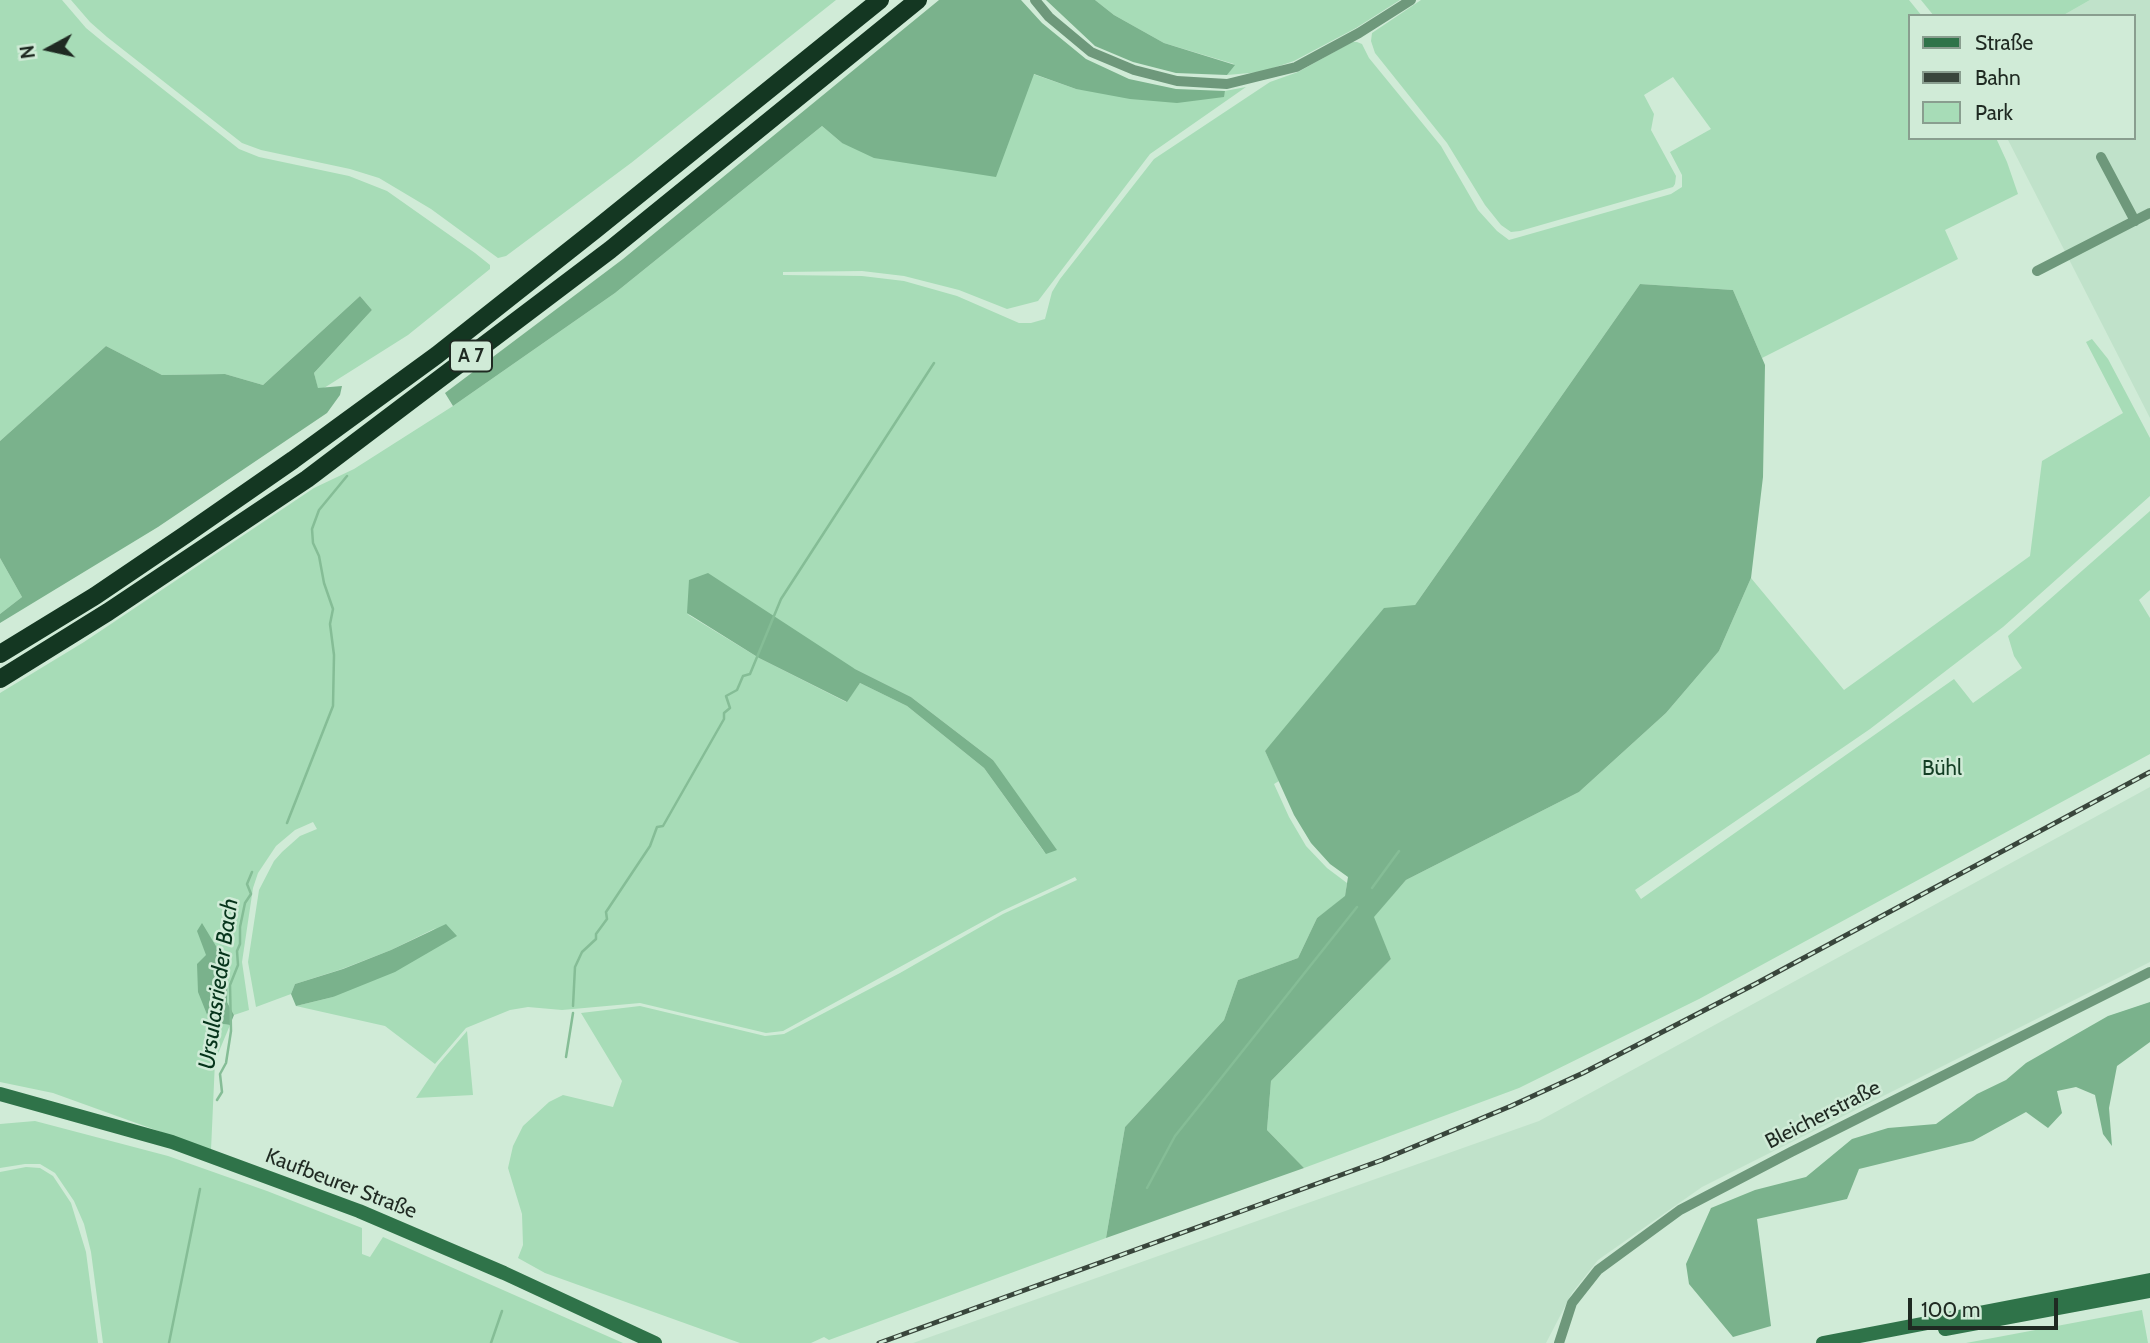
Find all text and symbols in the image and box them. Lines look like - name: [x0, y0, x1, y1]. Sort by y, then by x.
- north arrow: [14, 14, 84, 84]
- legend: [1909, 14, 2136, 140]
- text: Straße: [1975, 30, 2033, 55]
- text: N: [15, 44, 40, 60]
- text: Bahn: [1975, 65, 2021, 90]
- text: Park: [1975, 100, 2013, 125]
- road number: A 7: [450, 340, 492, 372]
- park label: Bühl: [1922, 756, 1962, 782]
- water label: Ursulasrieder Bach: [193, 897, 245, 1071]
- street label: Bleicherstraße: [1761, 1075, 1885, 1155]
- street label: Kaufbeurer Straße: [262, 1144, 420, 1224]
- scale bar: [1912, 1284, 2062, 1328]
- text: 100 m: [1921, 1297, 1980, 1322]

